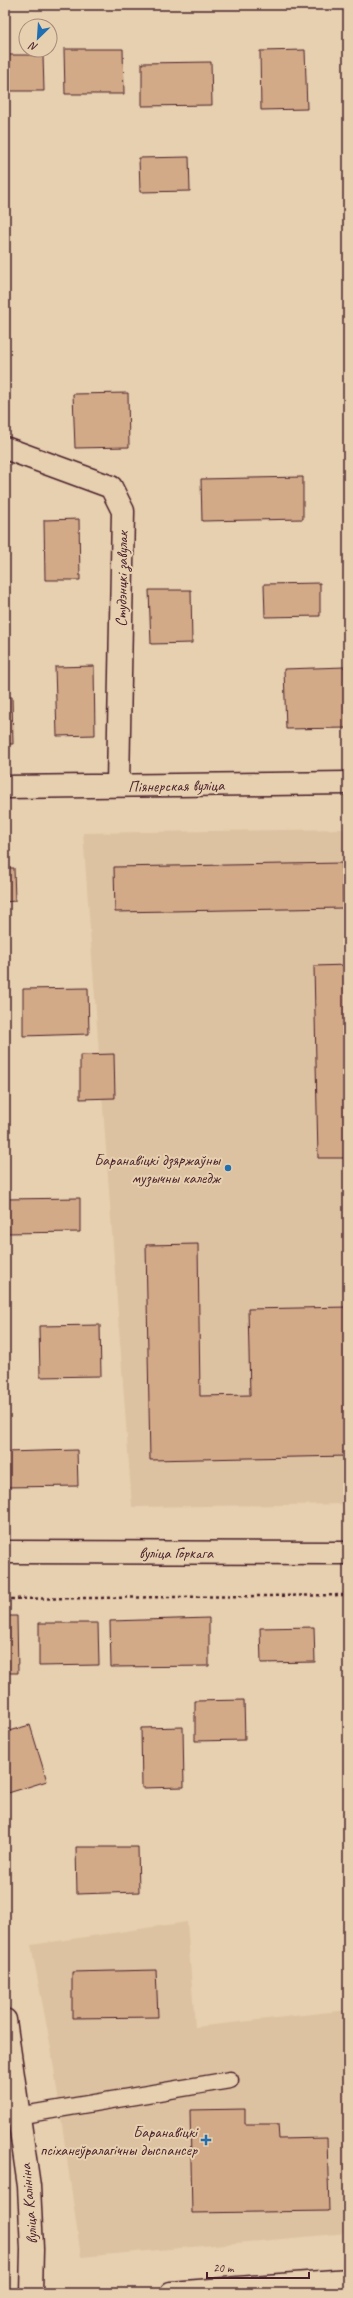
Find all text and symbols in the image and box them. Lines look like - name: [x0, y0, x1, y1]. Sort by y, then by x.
- north arrow: [18, 18, 58, 58]
- text: N: [26, 38, 40, 55]
- street label: Студэнцкі завулак: [111, 529, 133, 627]
- street label: Піянерская вуліца: [128, 775, 225, 797]
- place label: Баранавіцкі дзяржаўны музычны каледж: [94, 1150, 222, 1188]
- marker: Баранавіцкі дзяржаўны музычны каледж: [223, 1163, 233, 1173]
- street label: вуліца Горкага: [139, 1543, 214, 1563]
- place label: Баранавіцкі псіханеўралагічны дыспансер: [40, 2122, 199, 2160]
- marker: Баранавіцкі псіханеўралагічны дыспансер: [200, 2134, 212, 2146]
- street label: вуліца Калініна: [15, 2162, 42, 2245]
- scale bar: [207, 2254, 309, 2280]
- text: 20 m: [213, 2260, 235, 2276]

